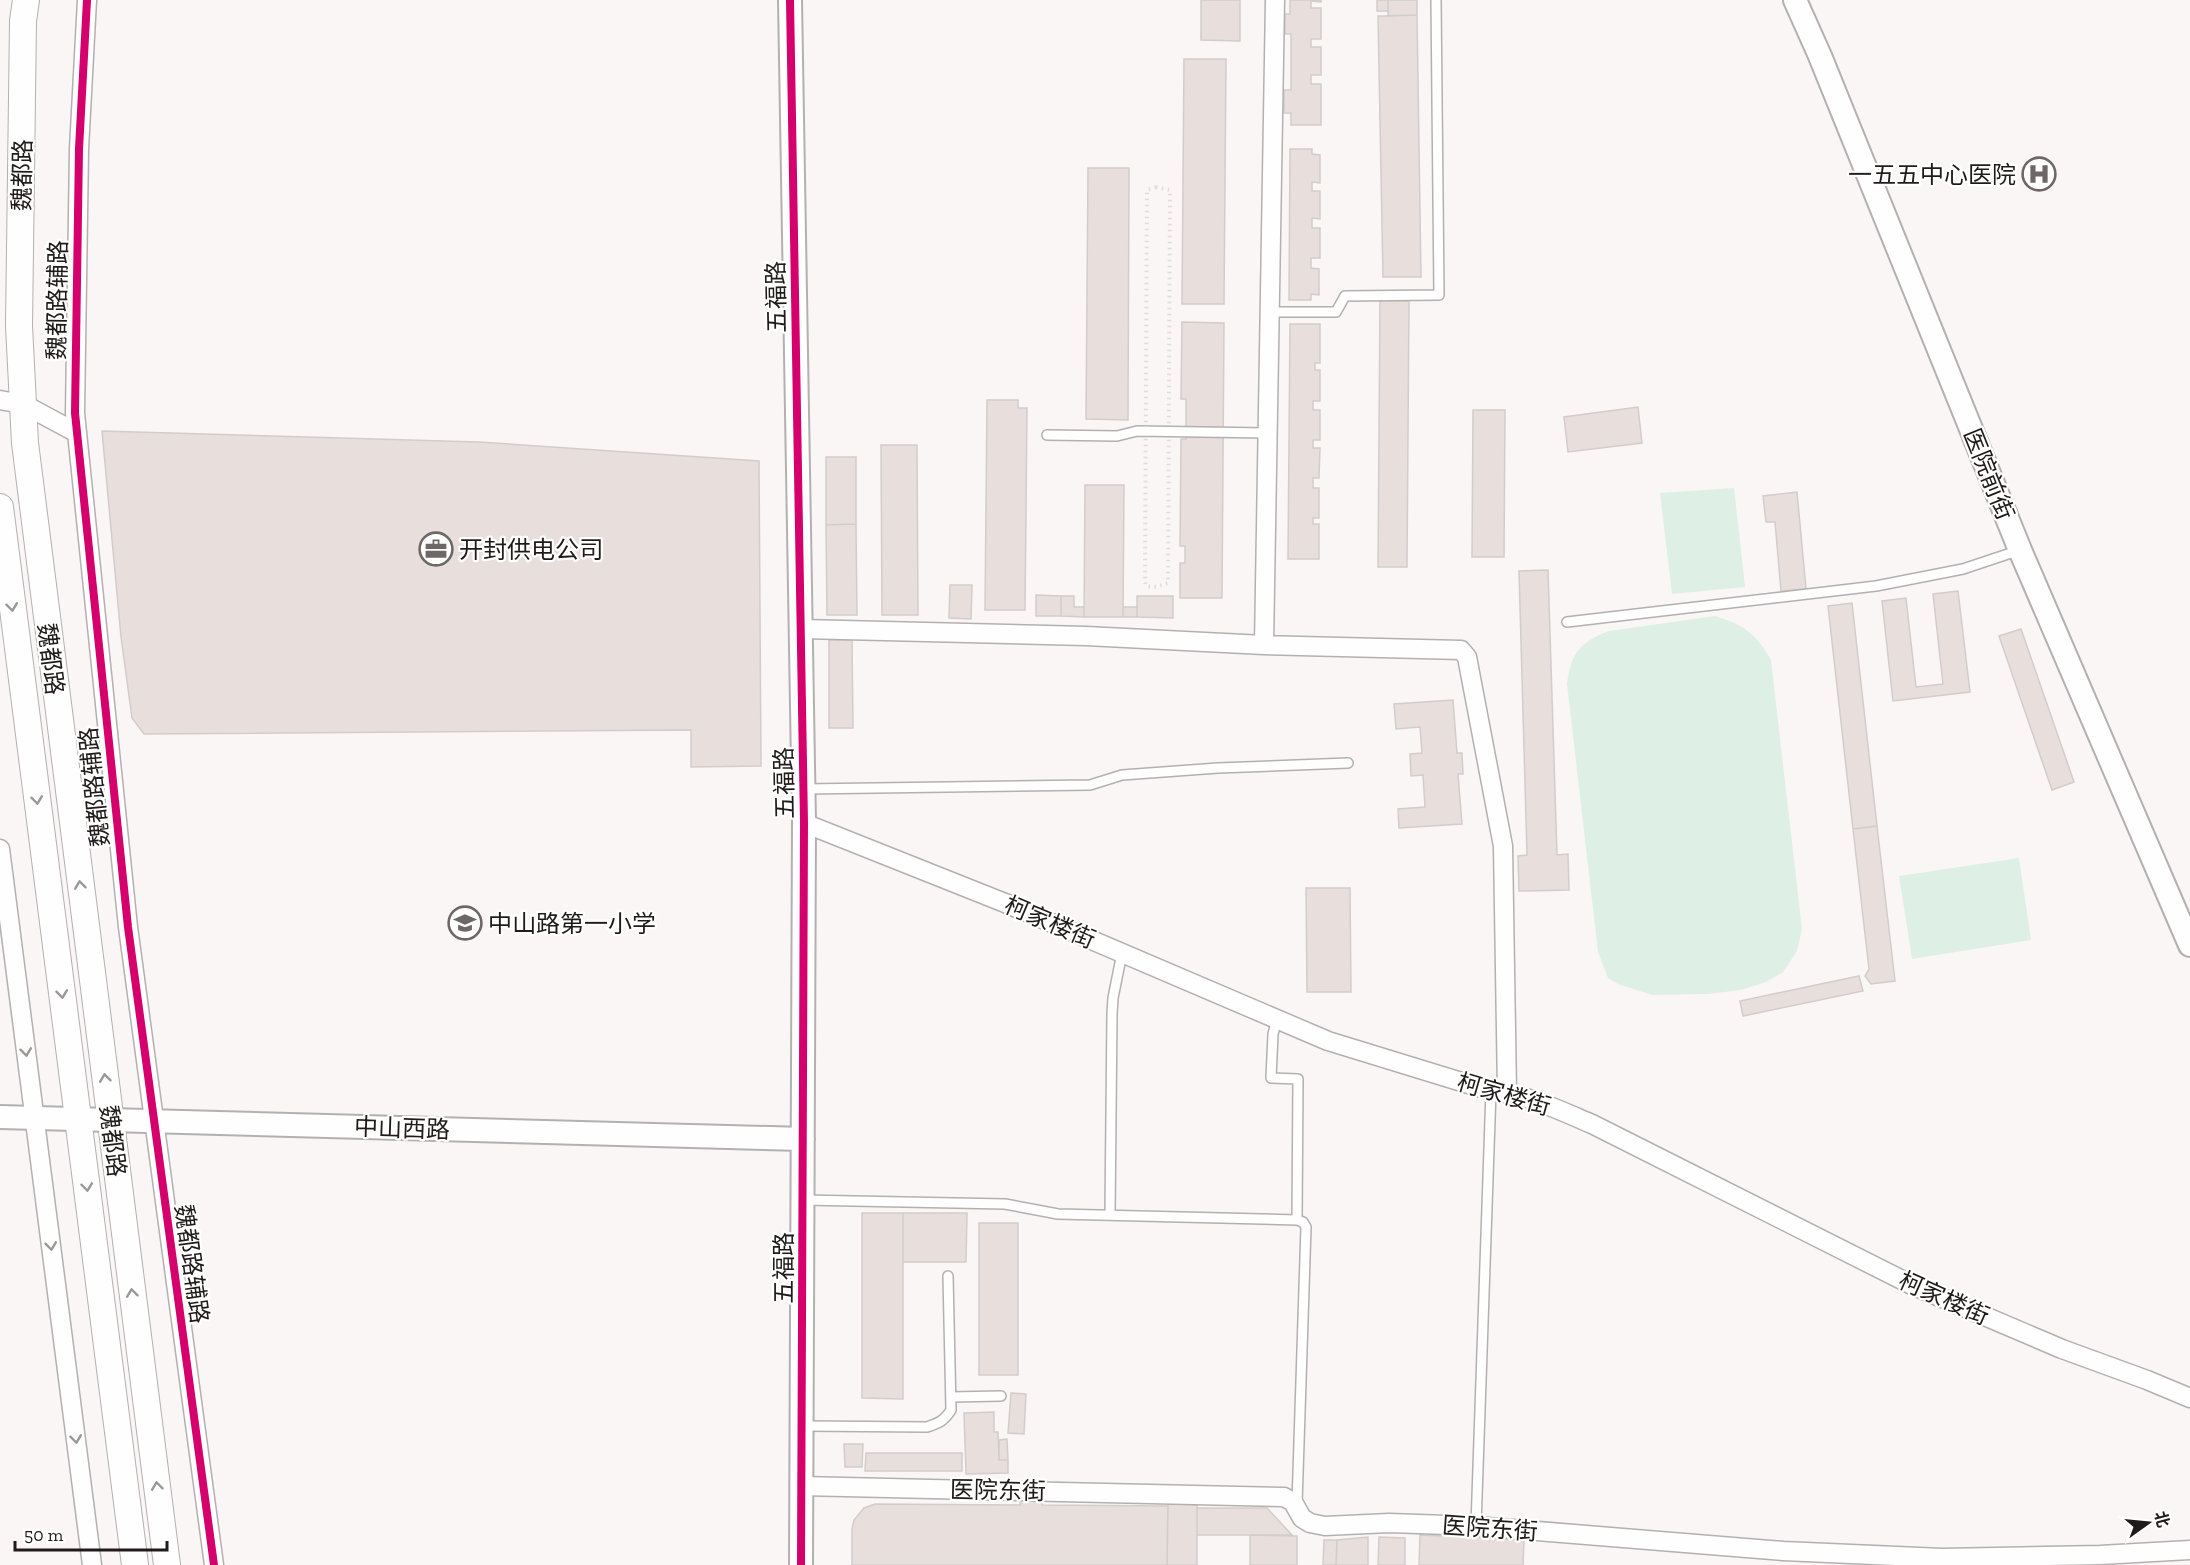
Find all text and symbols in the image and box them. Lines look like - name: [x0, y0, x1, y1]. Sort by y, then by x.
- street label: 魏都路: [7, 139, 37, 211]
- hospital icon: 一五五中心医院: [2021, 156, 2057, 192]
- place label: 一五五中心医院: [1848, 160, 2016, 189]
- street label: 魏都路辅路: [41, 240, 73, 360]
- street label: 五福路: [761, 261, 791, 333]
- street label: 医院前街: [1958, 424, 2020, 524]
- office icon: 开封供电公司: [418, 531, 454, 567]
- place label: 开封供电公司: [459, 535, 603, 564]
- one-way arrow: [6, 602, 18, 612]
- street label: 魏都路: [32, 622, 70, 696]
- street label: 魏都路辅路: [73, 726, 115, 848]
- street label: 五福路: [769, 747, 799, 819]
- one-way arrow: [30, 796, 43, 805]
- one-way arrow: [74, 880, 86, 890]
- street label: 柯家楼街: [1000, 890, 1100, 954]
- school or university icon: 中山路第一小学: [447, 905, 483, 941]
- place label: 中山路第一小学: [488, 909, 656, 938]
- one-way arrow: [55, 989, 68, 998]
- one-way arrow: [20, 1048, 32, 1057]
- street label: 柯家楼街: [1454, 1067, 1554, 1121]
- one-way arrow: [99, 1074, 111, 1083]
- street label: 魏都路: [94, 1104, 132, 1178]
- street label: 中山西路: [354, 1112, 450, 1144]
- one-way arrow: [80, 1183, 93, 1192]
- street label: 魏都路辅路: [169, 1203, 215, 1325]
- street label: 五福路: [769, 1232, 798, 1304]
- one-way arrow: [44, 1241, 57, 1250]
- street label: 柯家楼街: [1894, 1265, 1994, 1331]
- one-way arrow: [127, 1288, 139, 1297]
- one-way arrow: [69, 1435, 81, 1444]
- street label: 医院东街: [950, 1475, 1046, 1505]
- one-way arrow: [151, 1482, 164, 1491]
- north arrow: [2118, 1493, 2178, 1553]
- text: 北: [2151, 1509, 2173, 1529]
- street label: 医院东街: [1441, 1510, 1539, 1546]
- scale bar: [15, 1514, 166, 1552]
- text: 50 m: [24, 1524, 64, 1546]

